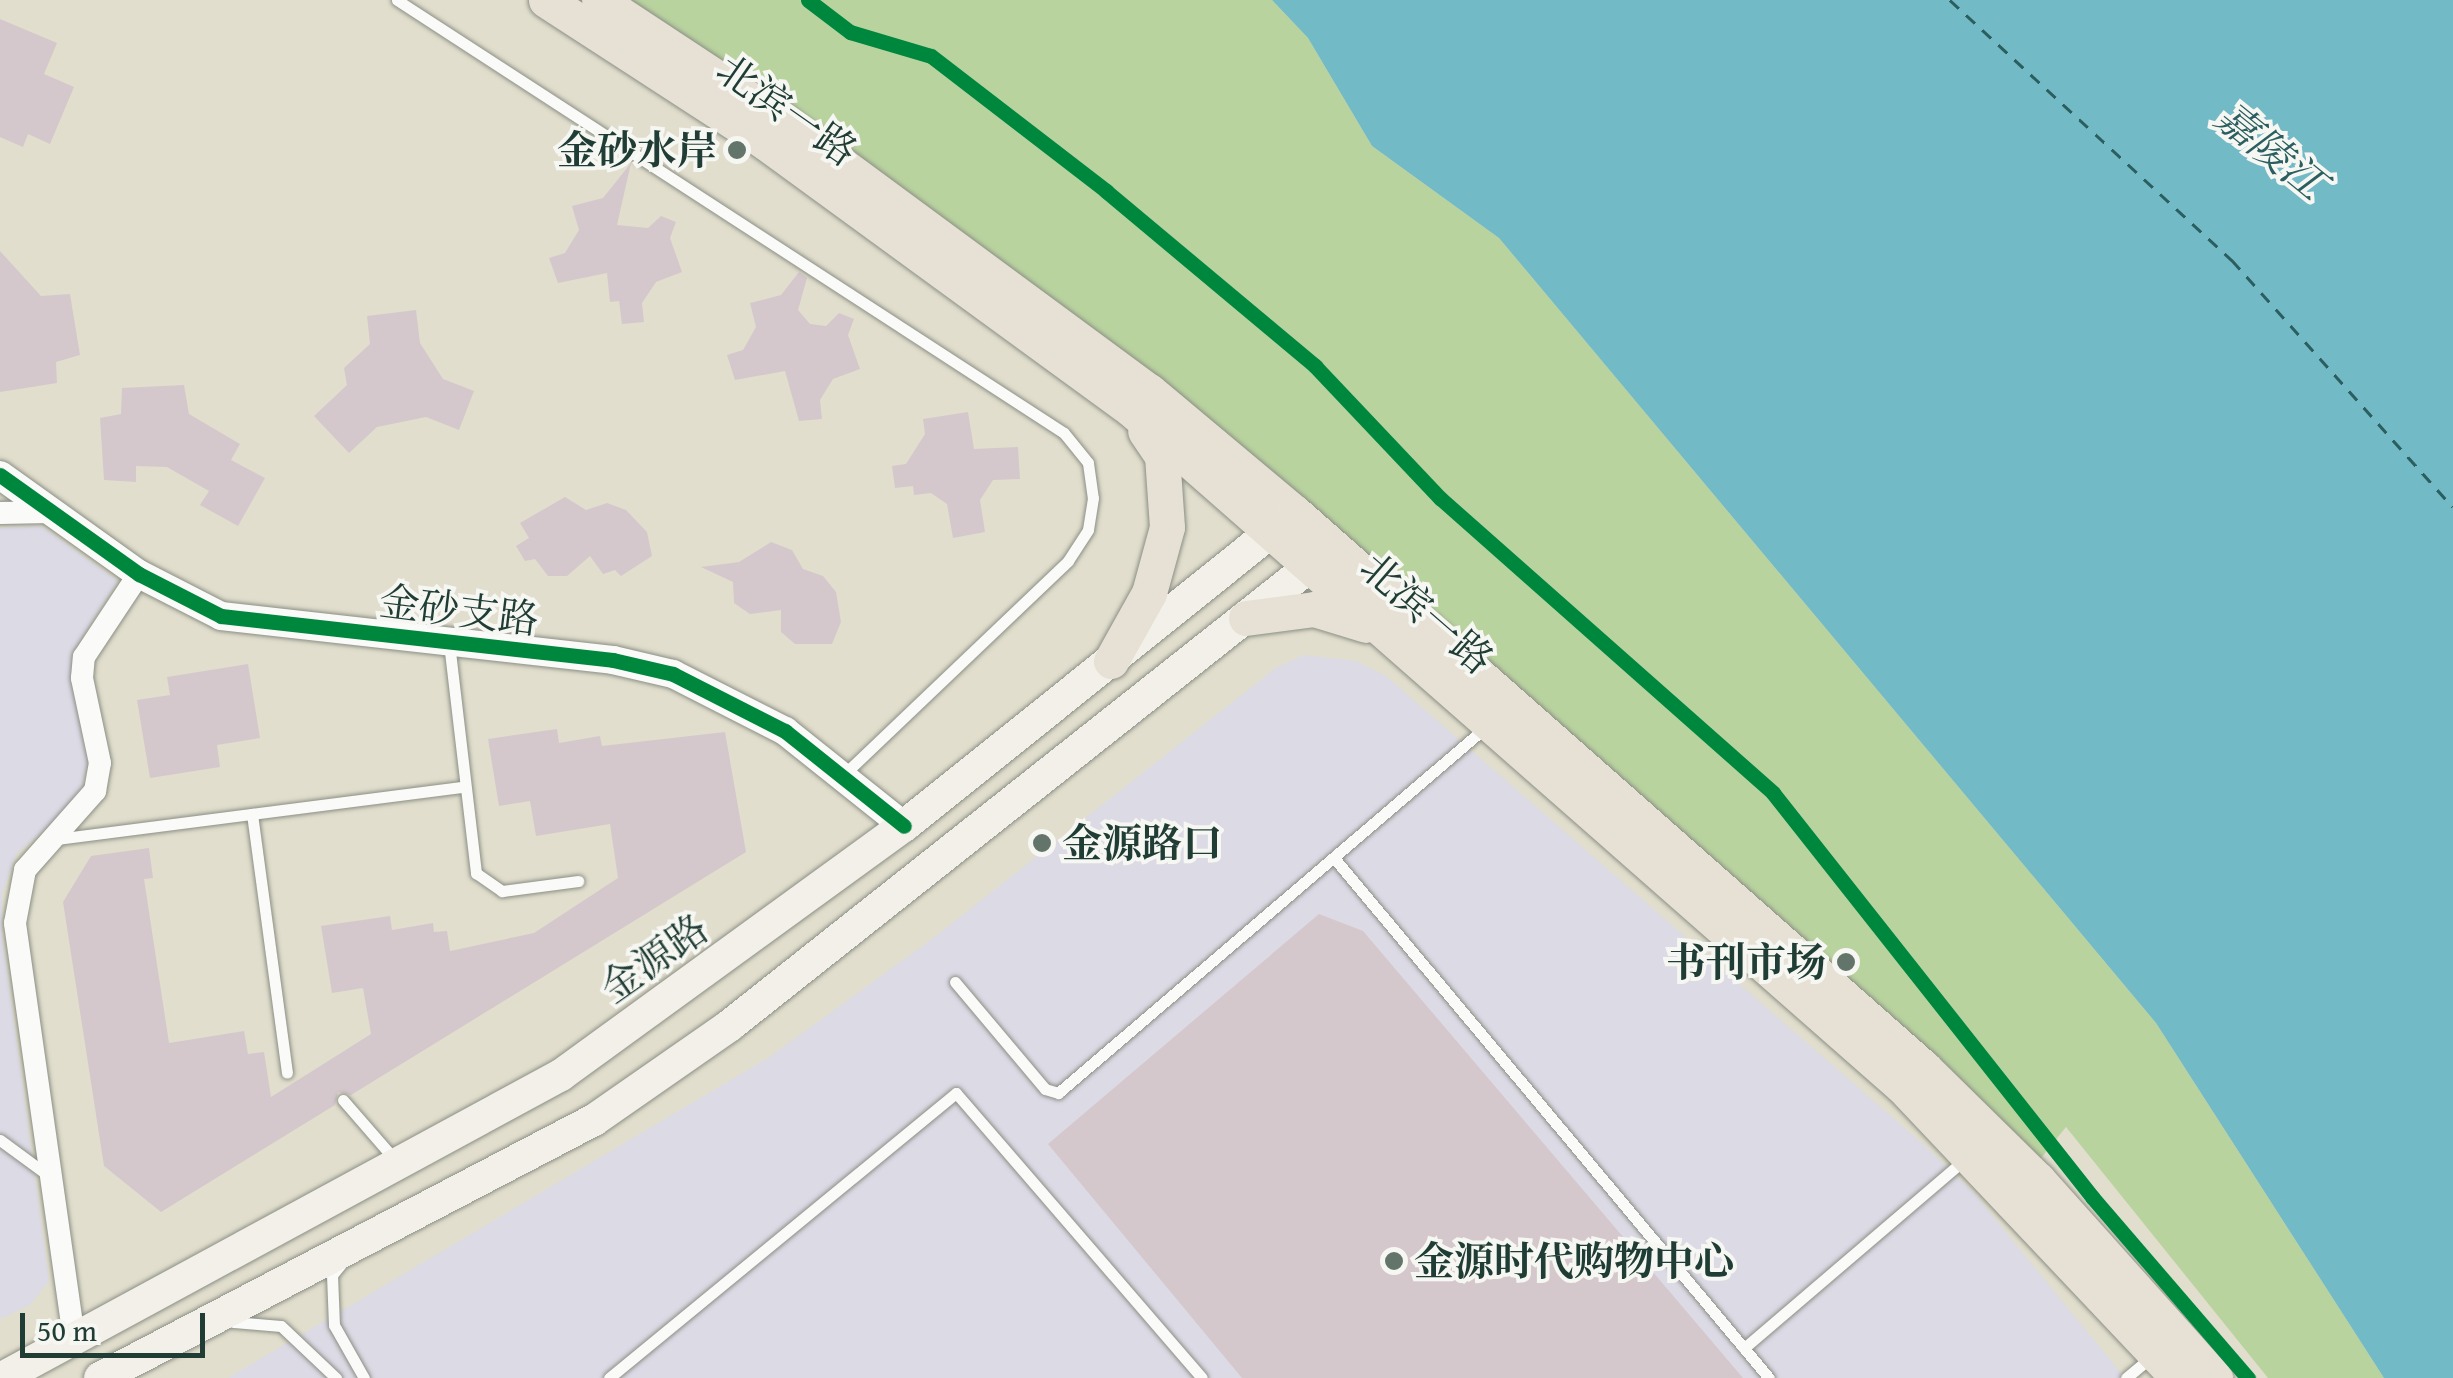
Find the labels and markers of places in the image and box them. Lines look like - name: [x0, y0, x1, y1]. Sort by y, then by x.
- place label: 金砂水岸: [557, 126, 717, 174]
- marker: 金砂水岸: [726, 139, 748, 161]
- place label: 金源路口: [1062, 819, 1222, 867]
- marker: 金源路口: [1031, 832, 1053, 854]
- place label: 书刊市场: [1666, 938, 1826, 986]
- marker: 书刊市场: [1835, 951, 1857, 973]
- place label: 金源时代购物中心: [1414, 1237, 1734, 1285]
- marker: 金源时代购物中心: [1383, 1250, 1405, 1272]

